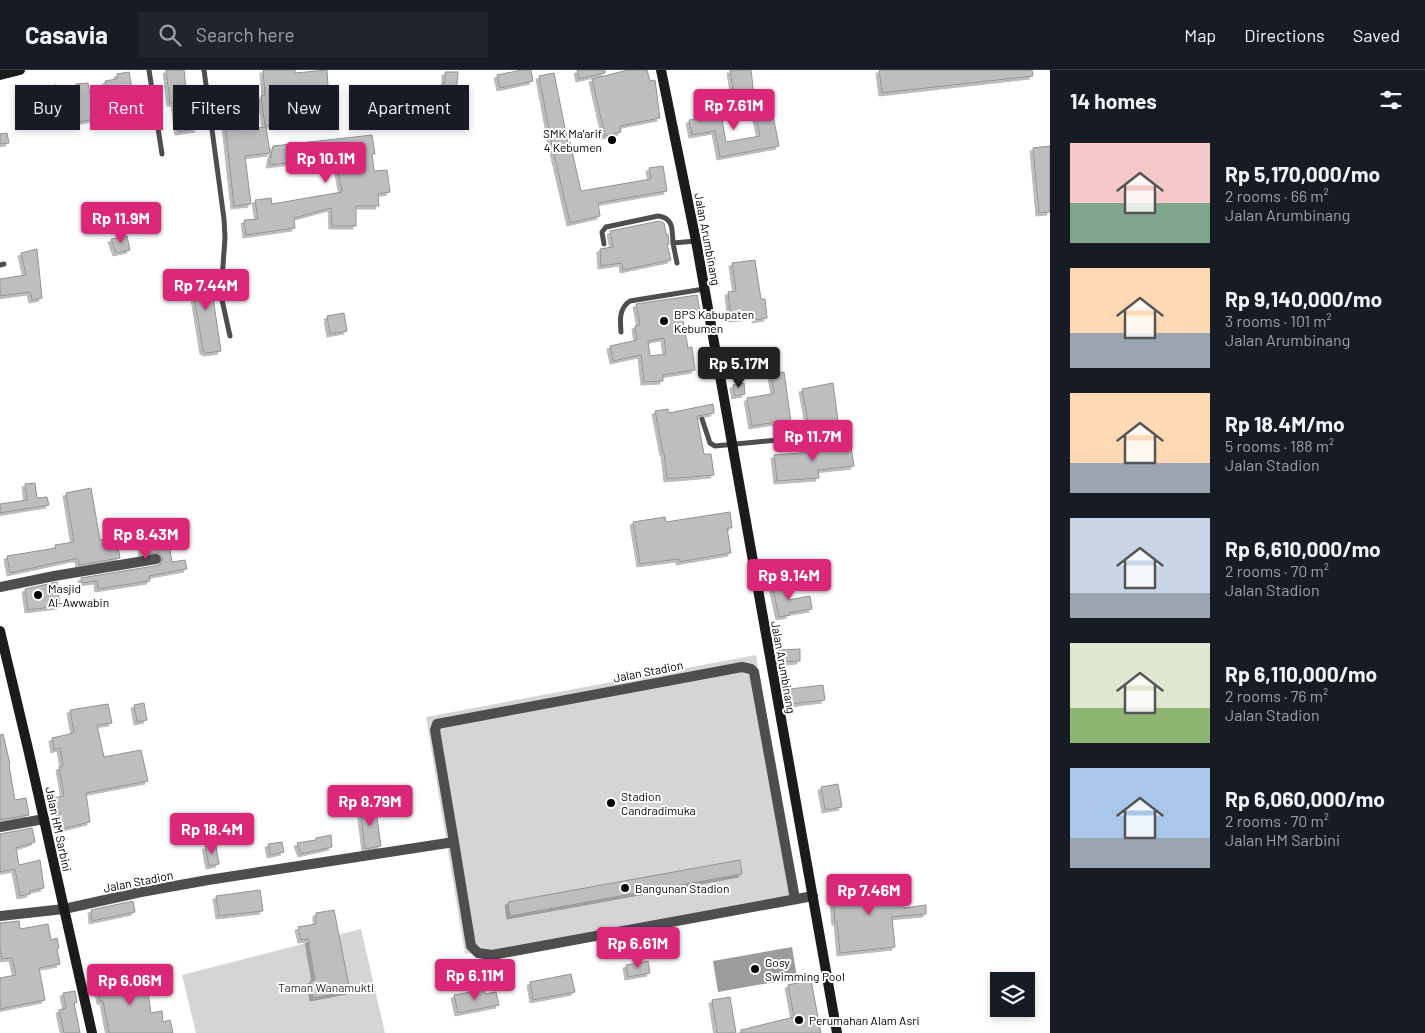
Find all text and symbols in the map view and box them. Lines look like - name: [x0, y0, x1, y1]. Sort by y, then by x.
- search box: [138, 12, 488, 57]
- text: Casavia: [25, 20, 108, 49]
- icon: search: [156, 21, 184, 49]
- text: Search here: [196, 23, 295, 46]
- text: Map: [1184, 24, 1216, 46]
- text: Directions: [1244, 24, 1325, 46]
- text: Saved: [1353, 24, 1400, 46]
- chip: Buy: [15, 85, 80, 130]
- chip: Rent: [90, 85, 163, 130]
- chip: Filters: [173, 85, 259, 130]
- chip: New: [269, 85, 339, 130]
- chip: Apartment: [349, 85, 469, 130]
- icon: filters: [1377, 86, 1405, 114]
- pin: Rp 7.61M: [682, 88, 786, 131]
- text: 14 homes: [1070, 88, 1157, 113]
- text: Rp 7.61M: [705, 95, 763, 114]
- place label: SMK Ma'arif 4 Kebumen: [543, 126, 602, 154]
- marker: SMK Ma'arif 4 Kebumen: [606, 134, 618, 146]
- pin: Rp 10.1M: [274, 142, 378, 184]
- text: Rp 10.1M: [297, 148, 355, 167]
- text: Rp 5,170,000/mo: [1225, 161, 1380, 186]
- icon: home: [1110, 163, 1170, 223]
- text: 2 rooms · 66 m²: [1225, 186, 1329, 205]
- street label: Jalan Arumbinang: [692, 192, 724, 286]
- pin: Rp 11.9M: [69, 202, 173, 244]
- text: Jalan Arumbinang: [1225, 205, 1350, 224]
- text: Rp 11.9M: [92, 208, 150, 227]
- pin: Rp 7.44M: [154, 268, 258, 311]
- text: Rp 7.44M: [174, 275, 238, 294]
- text: Rp 9,140,000/mo: [1225, 286, 1382, 311]
- icon: home: [1110, 288, 1170, 348]
- place label: BPS Kabupaten Kebumen: [674, 307, 754, 335]
- text: 3 rooms · 101 m²: [1225, 311, 1332, 330]
- marker: BPS Kabupaten Kebumen: [658, 315, 670, 327]
- text: Jalan Arumbinang: [1225, 330, 1350, 349]
- pin: Rp 5.17M: [687, 346, 791, 389]
- text: Rp 5.17M: [709, 353, 769, 372]
- text: Rp 18.4M/mo: [1225, 411, 1345, 436]
- icon: home: [1110, 413, 1170, 473]
- pin: Rp 11.7M: [761, 420, 865, 462]
- text: Rp 11.7M: [784, 426, 842, 445]
- text: 5 rooms · 188 m²: [1225, 436, 1334, 455]
- text: Jalan Stadion: [1225, 455, 1320, 474]
- pin: Rp 8.43M: [94, 518, 198, 560]
- text: Rp 8.43M: [114, 524, 178, 543]
- text: Rp 6,610,000/mo: [1225, 536, 1381, 561]
- icon: home: [1110, 538, 1170, 598]
- pin: Rp 9.14M: [737, 558, 841, 601]
- text: 2 rooms · 70 m²: [1225, 561, 1329, 580]
- text: Rp 9.14M: [758, 565, 820, 584]
- text: Jalan Stadion: [1225, 580, 1320, 599]
- place label: Masjid Al-Awwabin: [48, 581, 109, 609]
- marker: Masjid Al-Awwabin: [32, 589, 44, 601]
- street label: Jalan Arumbinang: [769, 620, 799, 714]
- street label: Jalan Stadion: [612, 657, 684, 685]
- text: Rp 6,110,000/mo: [1225, 661, 1377, 686]
- icon: home: [1110, 663, 1170, 723]
- text: 2 rooms · 76 m²: [1225, 686, 1328, 705]
- text: Jalan Stadion: [1225, 705, 1320, 724]
- pin: Rp 8.79M: [318, 784, 422, 827]
- street label: Jalan HM Sarbini: [43, 785, 75, 873]
- text: Rp 6,060,000/mo: [1225, 786, 1385, 811]
- icon: home: [1110, 788, 1170, 848]
- place label: Stadion Candradimuka: [621, 789, 696, 817]
- text: Rp 8.79M: [339, 791, 401, 810]
- marker: Stadion Candradimuka: [605, 797, 617, 809]
- text: 2 rooms · 70 m²: [1225, 811, 1329, 830]
- pin: Rp 18.4M: [160, 812, 264, 855]
- text: Rp 18.4M: [181, 819, 243, 838]
- text: Jalan HM Sarbini: [1225, 830, 1340, 849]
- street label: Jalan Stadion: [102, 867, 174, 895]
- pin: Rp 7.46M: [817, 874, 921, 916]
- text: Rp 7.46M: [837, 880, 901, 899]
- place label: Bangunan Stadion: [635, 881, 730, 895]
- marker: Bangunan Stadion: [619, 882, 631, 894]
- pin: Rp 6.61M: [586, 926, 690, 969]
- text: Rp 6.61M: [608, 933, 668, 952]
- place label: Gosy Swimming Pool: [765, 955, 845, 983]
- pin: Rp 6.11M: [423, 958, 527, 1001]
- marker: Gosy Swimming Pool: [749, 963, 761, 975]
- pin: Rp 6.06M: [78, 964, 182, 1006]
- text: Rp 6.11M: [446, 965, 504, 984]
- text: Rp 6.06M: [98, 970, 162, 989]
- map controls: [990, 972, 1035, 1017]
- button: layers: [990, 972, 1035, 1017]
- park label: Taman Wanamukti: [278, 980, 374, 994]
- place label: Perumahan Alam Asri: [809, 1013, 920, 1027]
- marker: Perumahan Alam Asri: [793, 1014, 805, 1026]

